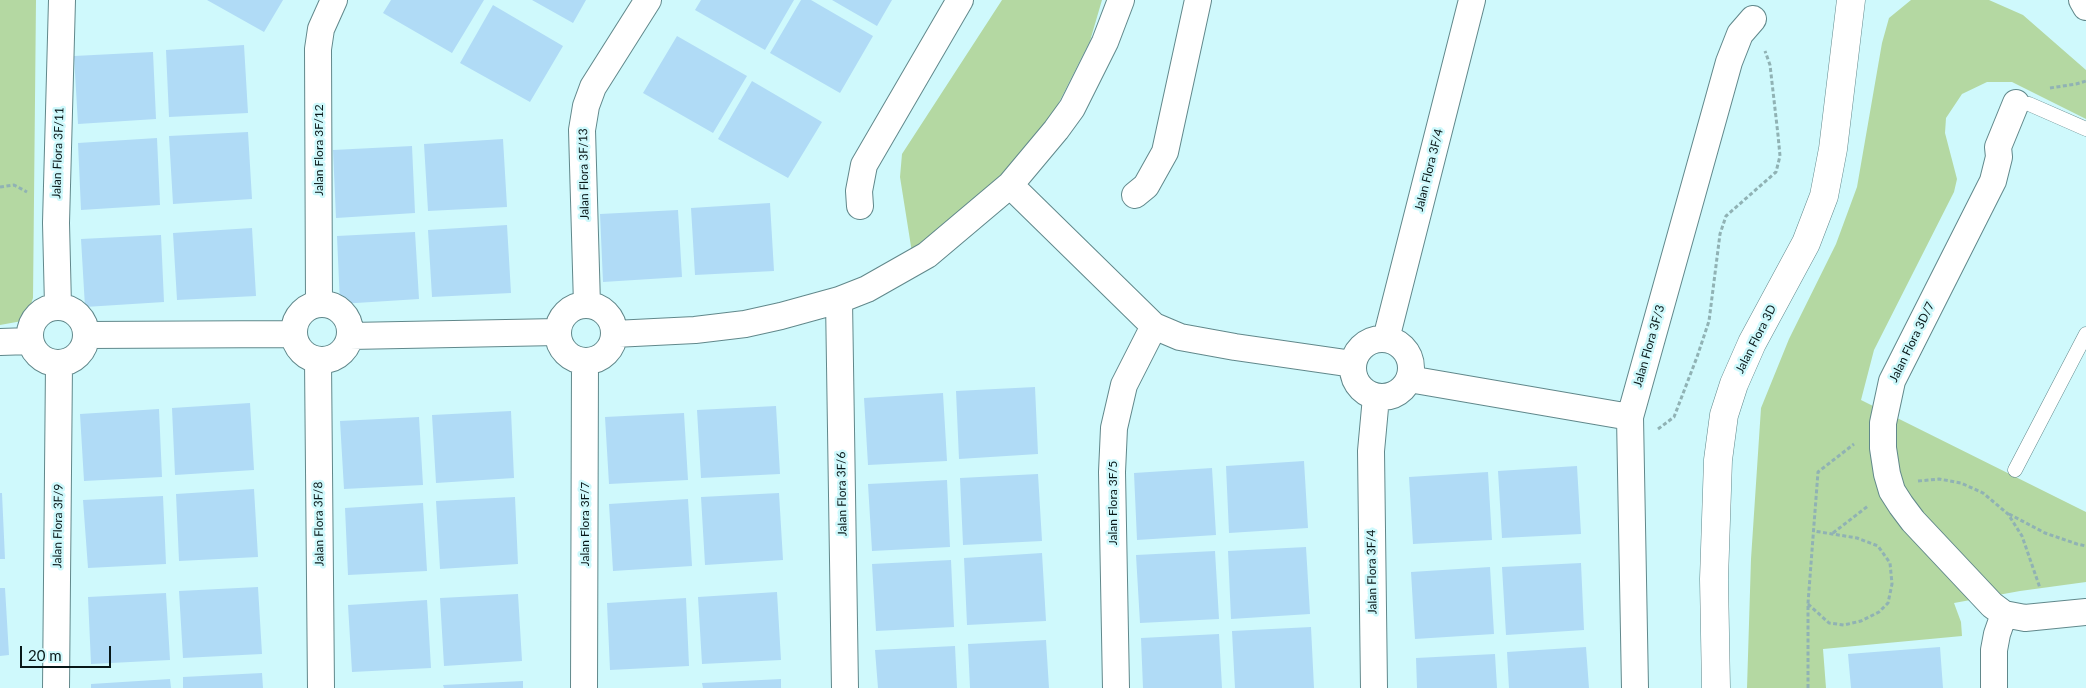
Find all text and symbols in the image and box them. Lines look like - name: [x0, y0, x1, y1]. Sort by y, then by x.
- street label: Jalan Flora 3F/12: [312, 104, 326, 196]
- street label: Jalan Flora 3F/11: [49, 107, 67, 199]
- street label: Jalan Flora 3F/4: [1412, 127, 1446, 213]
- street label: Jalan Flora 3F/13: [576, 128, 592, 220]
- street label: Jalan Flora 3D/7: [1886, 300, 1938, 384]
- street label: Jalan Flora 3D: [1733, 302, 1779, 376]
- street label: Jalan Flora 3F/3: [1630, 303, 1668, 389]
- street label: Jalan Flora 3F/6: [834, 452, 850, 536]
- street label: Jalan Flora 3F/5: [1106, 461, 1120, 545]
- street label: Jalan Flora 3F/8: [311, 482, 327, 566]
- street label: Jalan Flora 3F/7: [578, 482, 592, 566]
- street label: Jalan Flora 3F/9: [50, 484, 66, 568]
- street label: Jalan Flora 3F/4: [1364, 530, 1380, 614]
- scale bar: [22, 636, 114, 668]
- text: 20 m: [28, 646, 62, 664]

